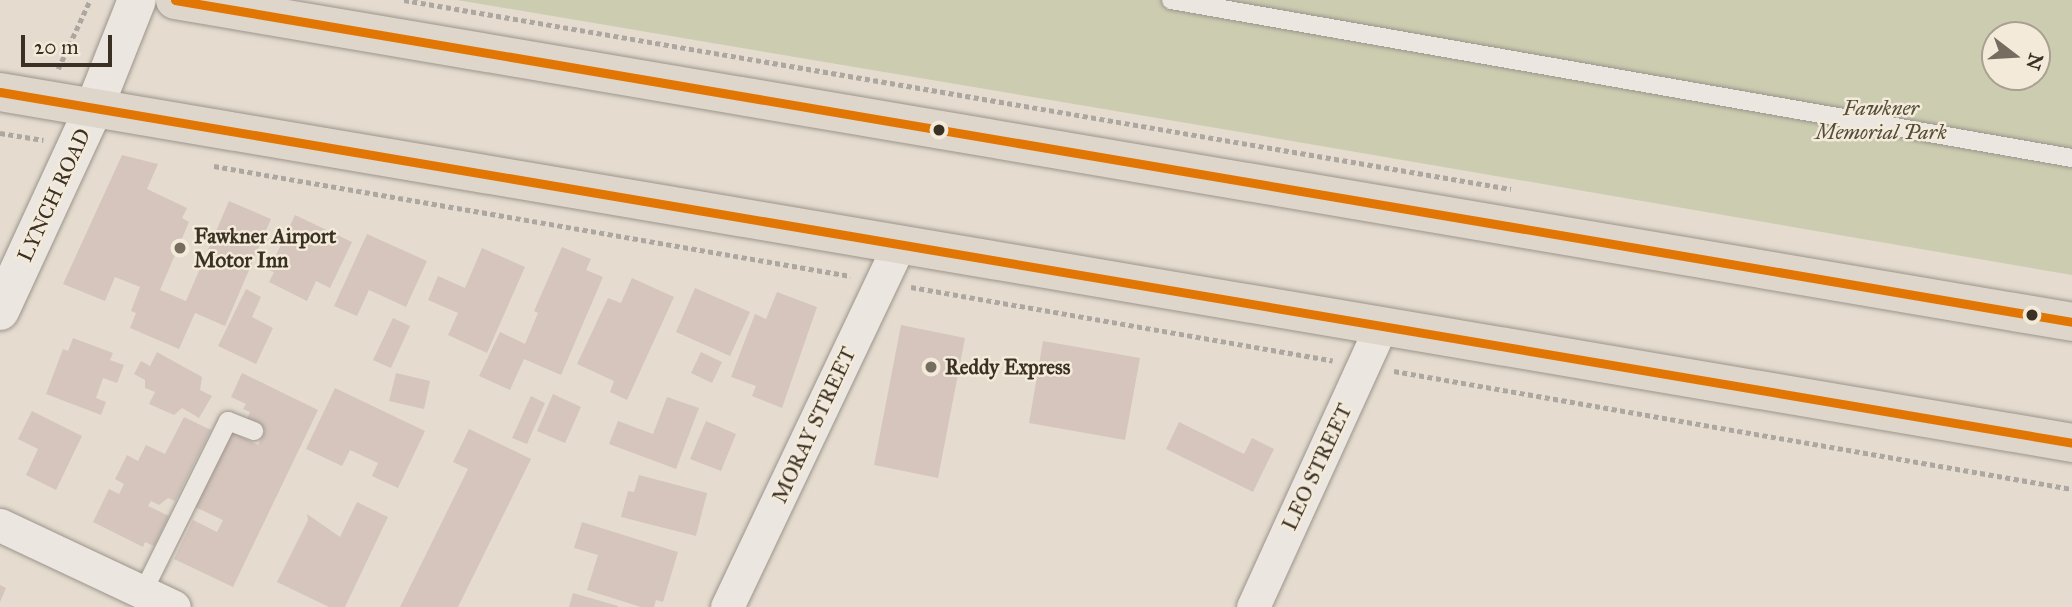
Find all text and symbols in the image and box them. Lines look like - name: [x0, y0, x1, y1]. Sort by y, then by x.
- scale bar: [24, 21, 116, 65]
- north arrow: [1981, 21, 2051, 91]
- text: 20 m: [34, 34, 79, 60]
- text: N: [2021, 51, 2048, 73]
- park label: Fawkner Memorial Park: [1815, 95, 1947, 145]
- unlabelled marker: [932, 123, 946, 137]
- street label: LYNCH ROAD: [12, 124, 96, 266]
- place label: Fawkner Airport Motor Inn: [194, 223, 336, 273]
- marker: Fawkner Airport Motor Inn: [172, 240, 188, 256]
- unlabelled marker: [2025, 308, 2039, 322]
- street label: MORAY STREET: [767, 343, 861, 507]
- place label: Reddy Express: [945, 354, 1070, 380]
- marker: Reddy Express: [923, 359, 939, 375]
- street label: LEO STREET: [1277, 400, 1357, 534]

